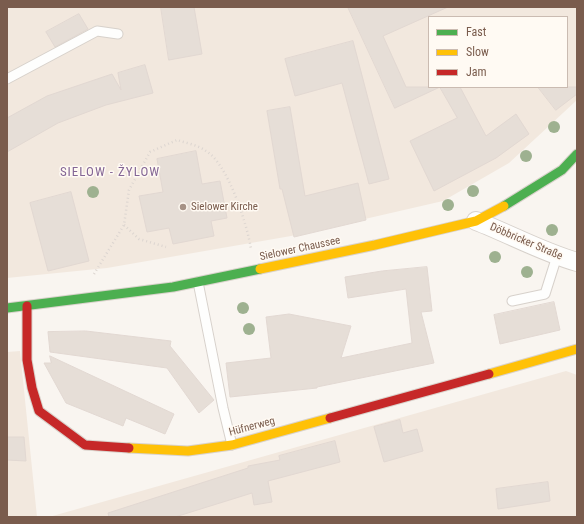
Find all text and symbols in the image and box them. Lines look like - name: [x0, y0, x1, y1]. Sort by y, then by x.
- legend: [428, 16, 568, 88]
- text: Fast: [466, 25, 486, 39]
- text: Slow: [466, 45, 489, 59]
- text: Jam: [466, 65, 487, 79]
- district label: SIELOW - ŽYLOW: [60, 165, 160, 181]
- place label: Sielower Kirche: [191, 200, 258, 214]
- marker: Sielower Kirche: [178, 202, 188, 212]
- street label: Döbbricker Straße: [488, 221, 564, 263]
- street label: Sielower Chaussee: [258, 234, 342, 264]
- street label: Hüfnerweg: [227, 415, 277, 439]

